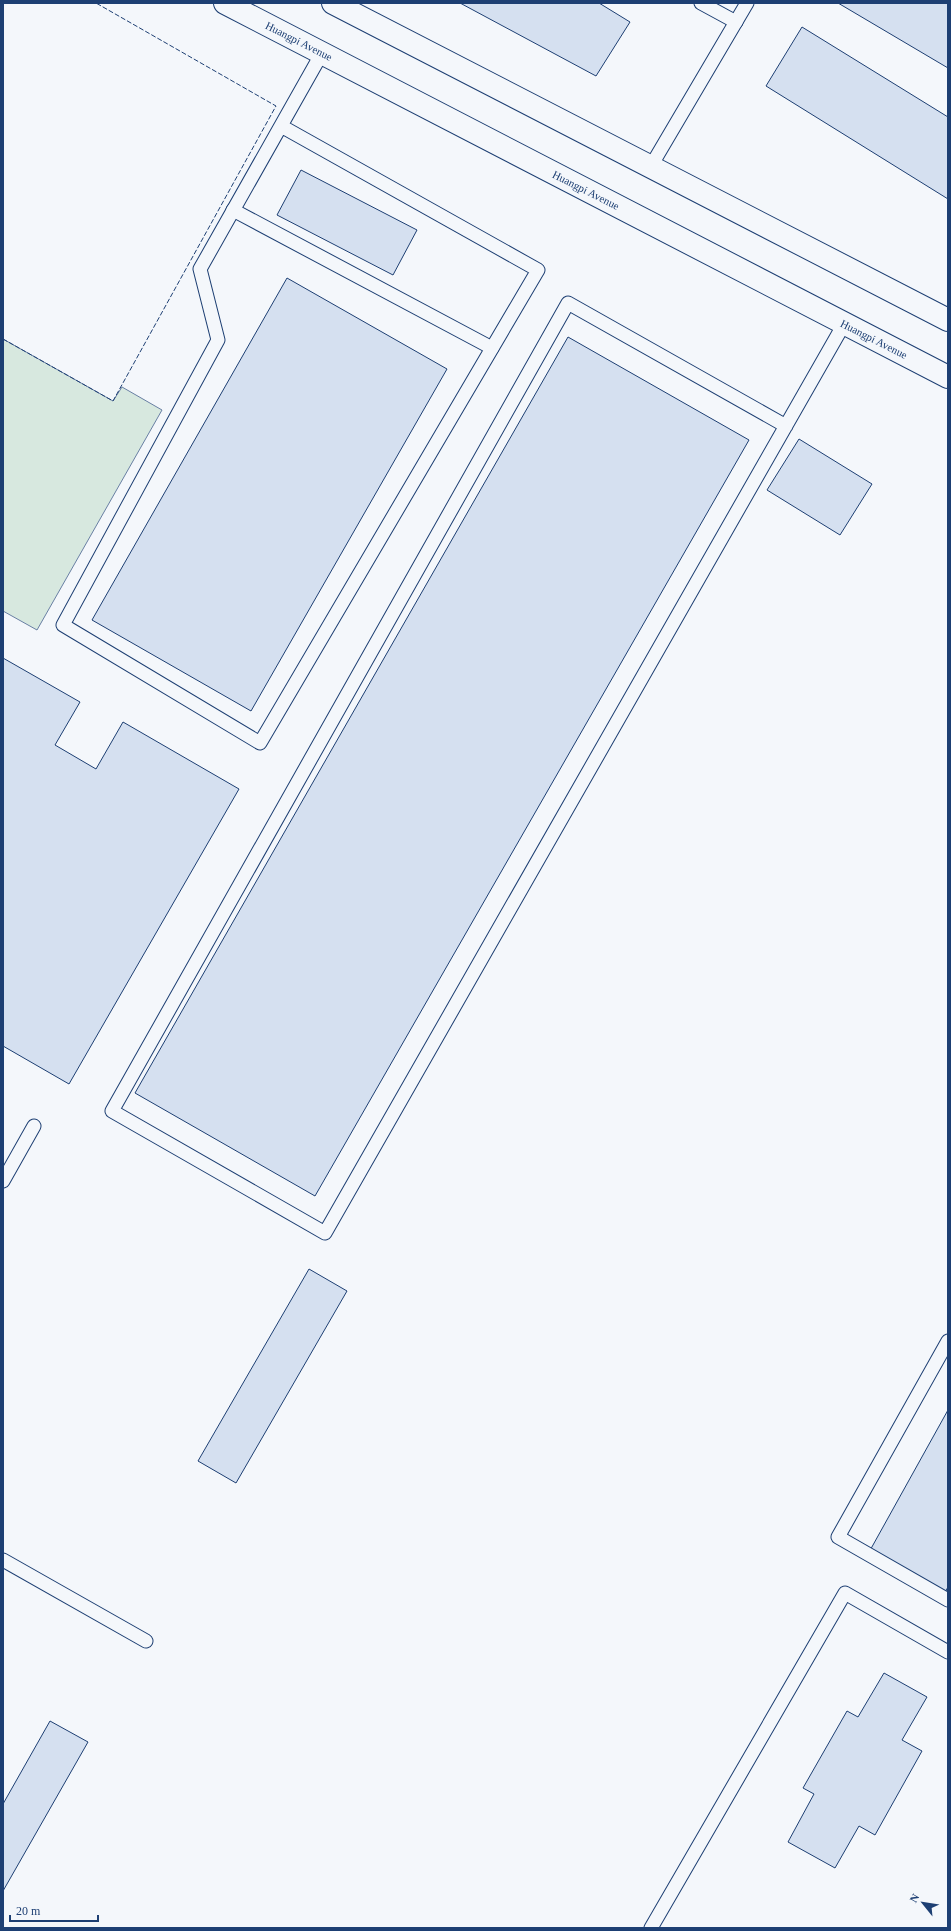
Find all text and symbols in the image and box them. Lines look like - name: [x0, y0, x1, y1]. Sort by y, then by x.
- street label: Huangpi Avenue: [264, 19, 335, 63]
- street label: Huangpi Avenue: [551, 168, 622, 212]
- street label: Huangpi Avenue: [839, 317, 910, 361]
- north arrow: [903, 1883, 943, 1923]
- text: N: [907, 1892, 922, 1904]
- scale bar: [10, 1897, 98, 1923]
- text: 20 m: [16, 1904, 41, 1918]

